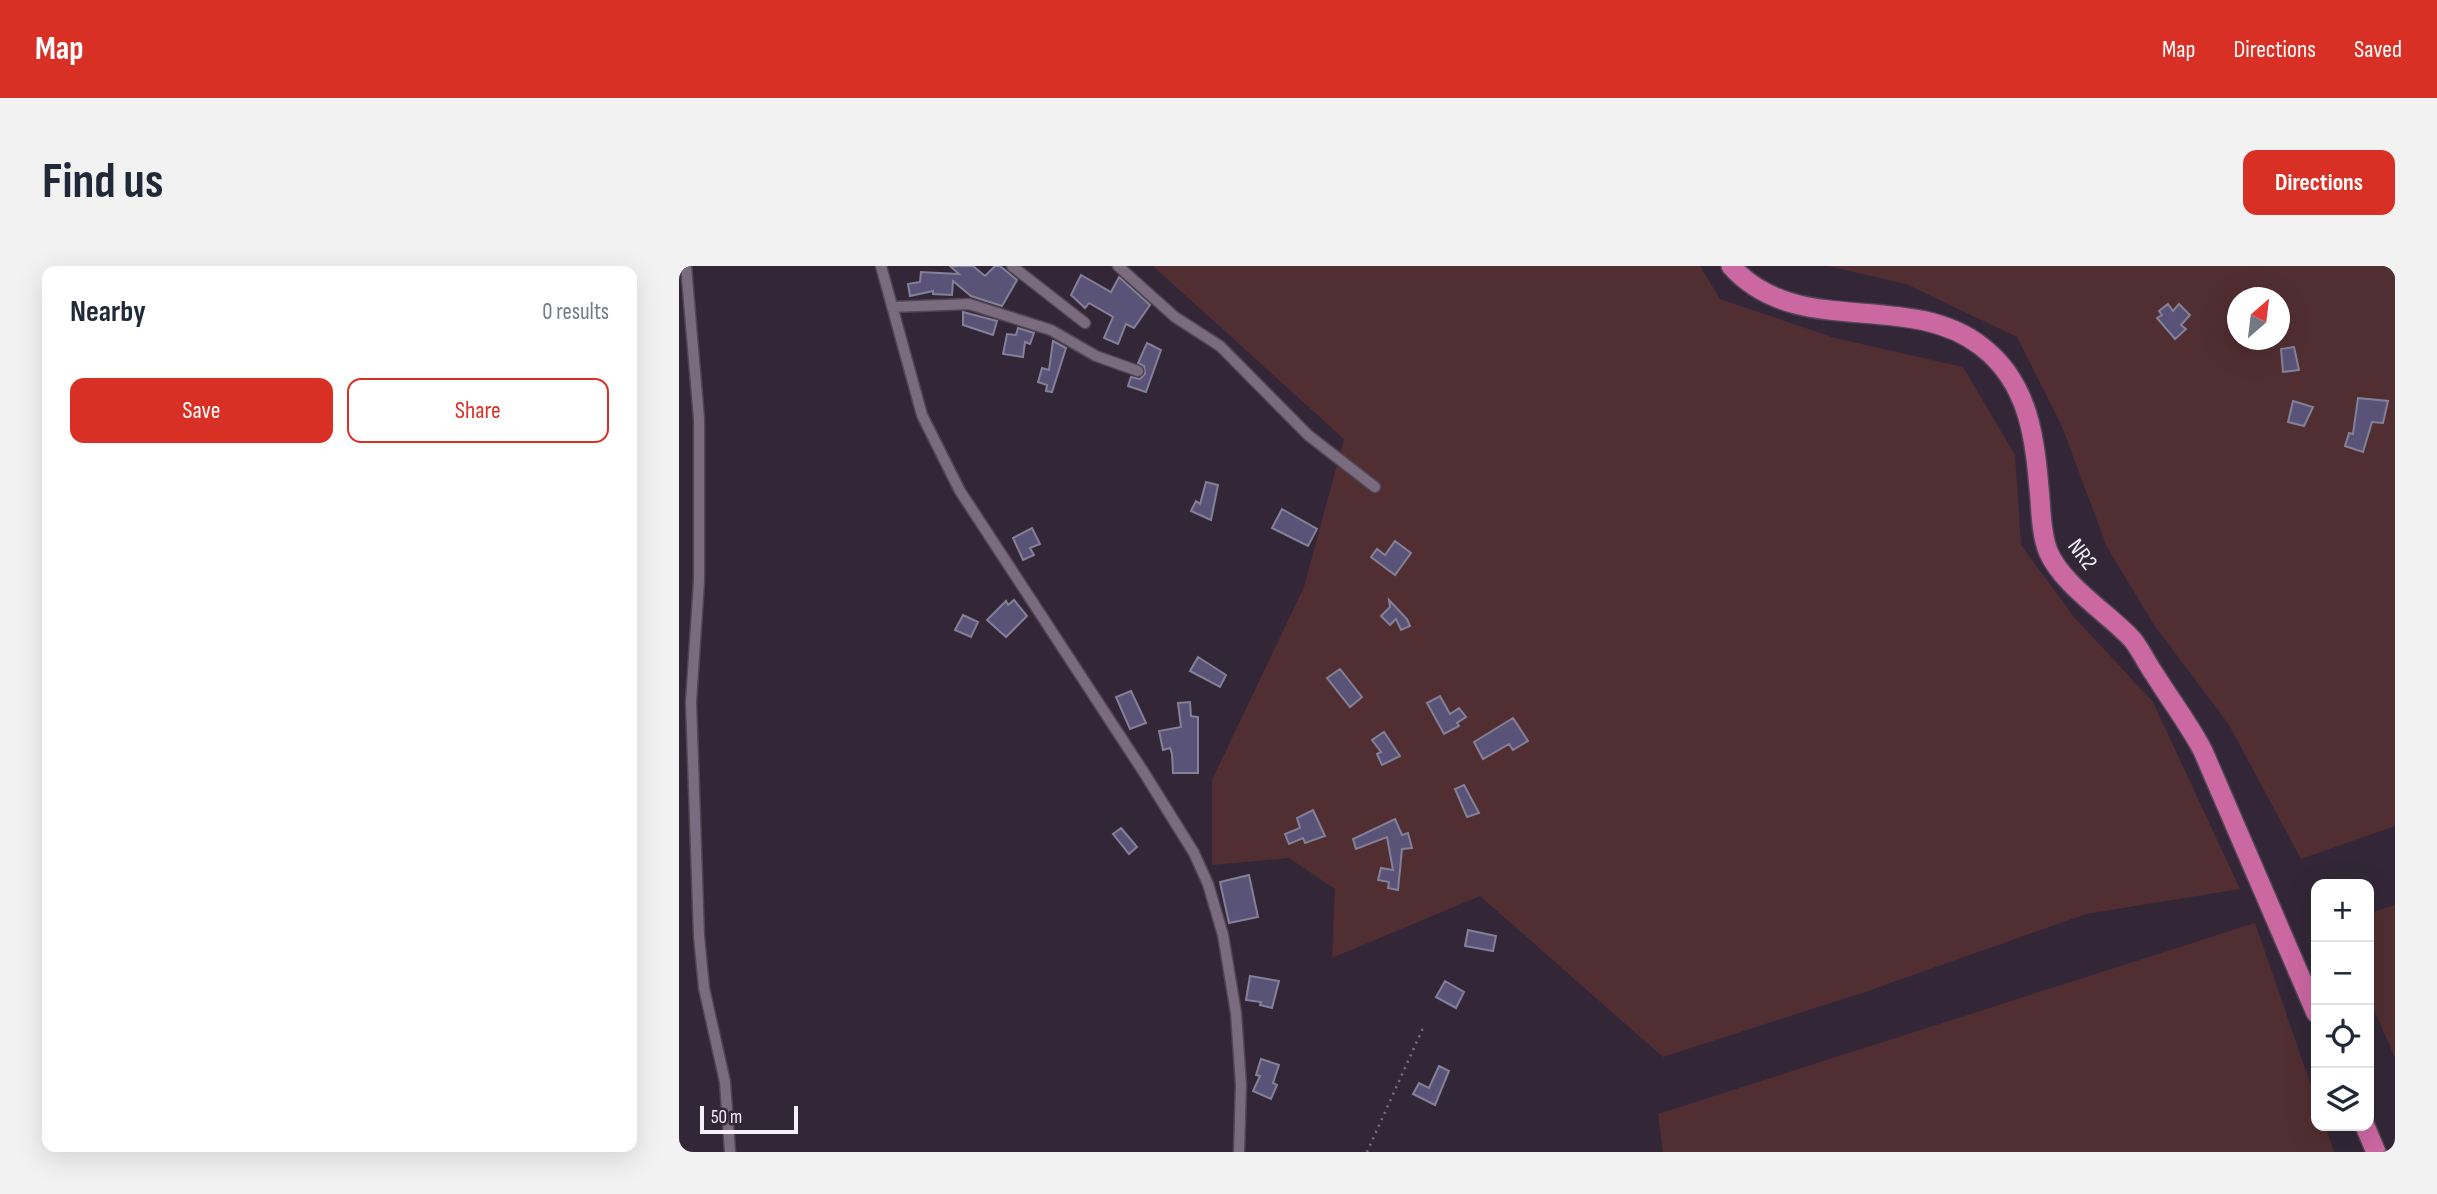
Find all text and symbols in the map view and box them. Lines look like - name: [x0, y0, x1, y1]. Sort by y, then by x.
- text: Map: [35, 29, 84, 69]
- text: Map: [2162, 35, 2195, 64]
- text: Directions: [2233, 35, 2316, 64]
- text: Saved: [2354, 35, 2402, 64]
- button: Directions: [2243, 150, 2395, 215]
- text: Find us: [42, 153, 164, 212]
- north arrow: [2227, 287, 2290, 350]
- text: Nearby: [70, 294, 146, 330]
- text: 0 results: [542, 298, 609, 326]
- button: Save: [70, 378, 333, 443]
- button: Share: [347, 378, 609, 443]
- street label: NR2: [2061, 533, 2103, 576]
- map controls: [2311, 879, 2374, 1131]
- button: +: [2311, 879, 2374, 942]
- button: −: [2311, 942, 2374, 1005]
- button: locate: [2311, 1005, 2374, 1068]
- button: layers: [2311, 1068, 2374, 1131]
- scale bar: [700, 1103, 798, 1135]
- text: 50 m: [711, 1106, 742, 1129]

